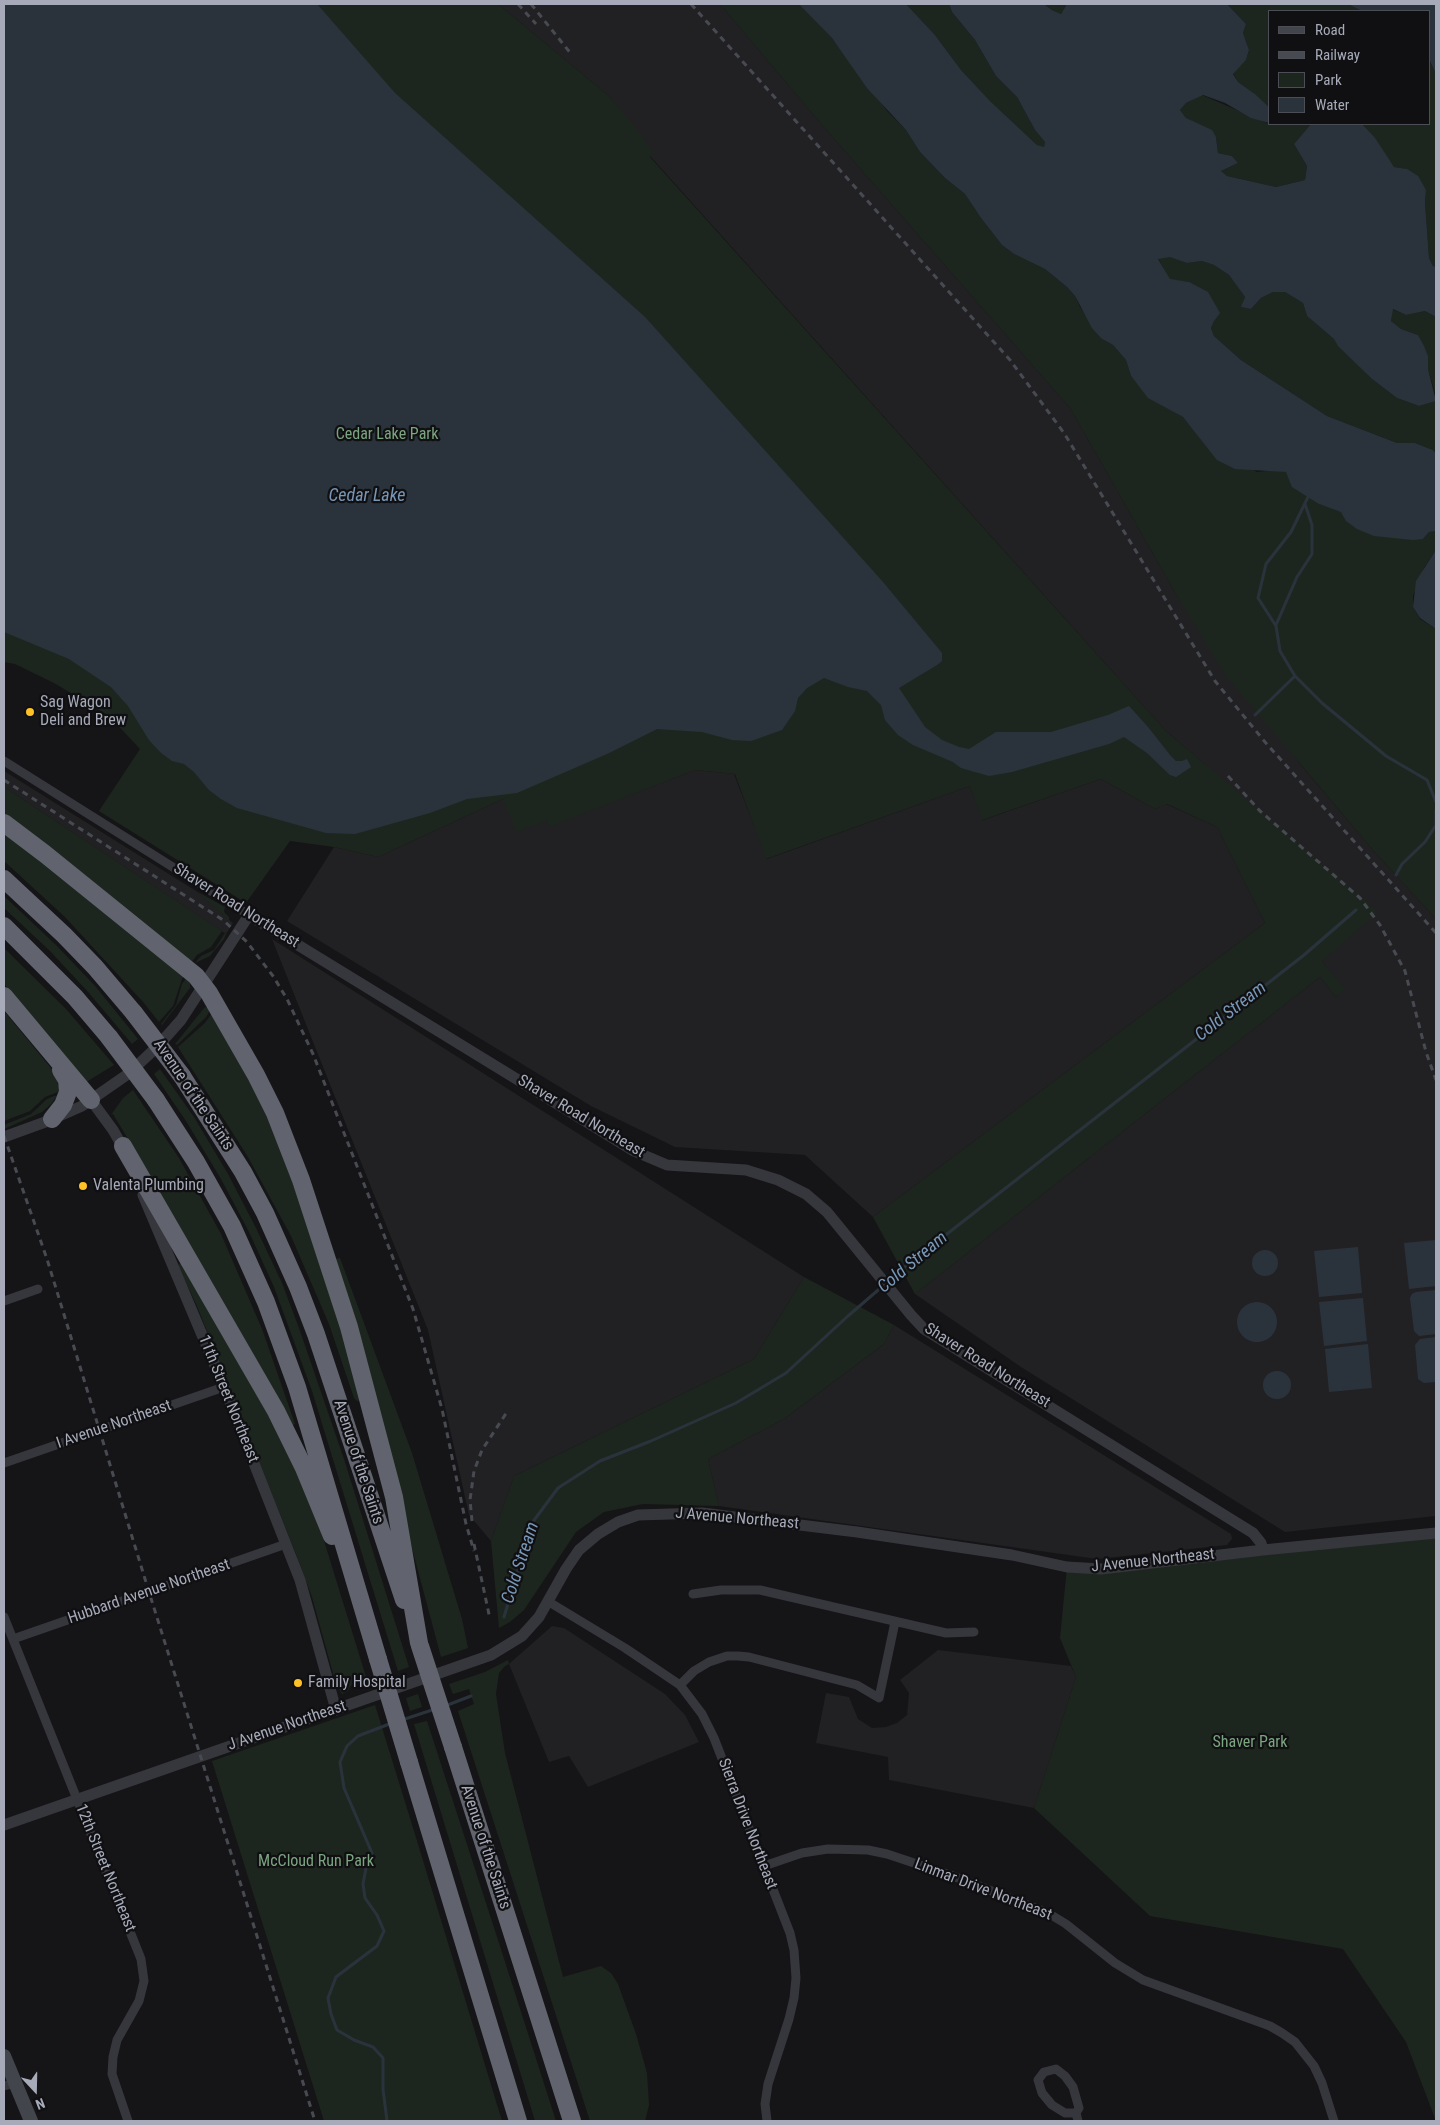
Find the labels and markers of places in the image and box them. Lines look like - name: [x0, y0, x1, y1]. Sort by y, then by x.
- place label: Sag Wagon Deli and Brew: [40, 693, 126, 731]
- marker: Sag Wagon Deli and Brew: [24, 706, 36, 718]
- place label: Valenta Plumbing: [93, 1176, 204, 1196]
- marker: Valenta Plumbing: [77, 1180, 89, 1192]
- place label: Family Hospital: [308, 1673, 406, 1693]
- marker: Family Hospital: [292, 1677, 304, 1689]

